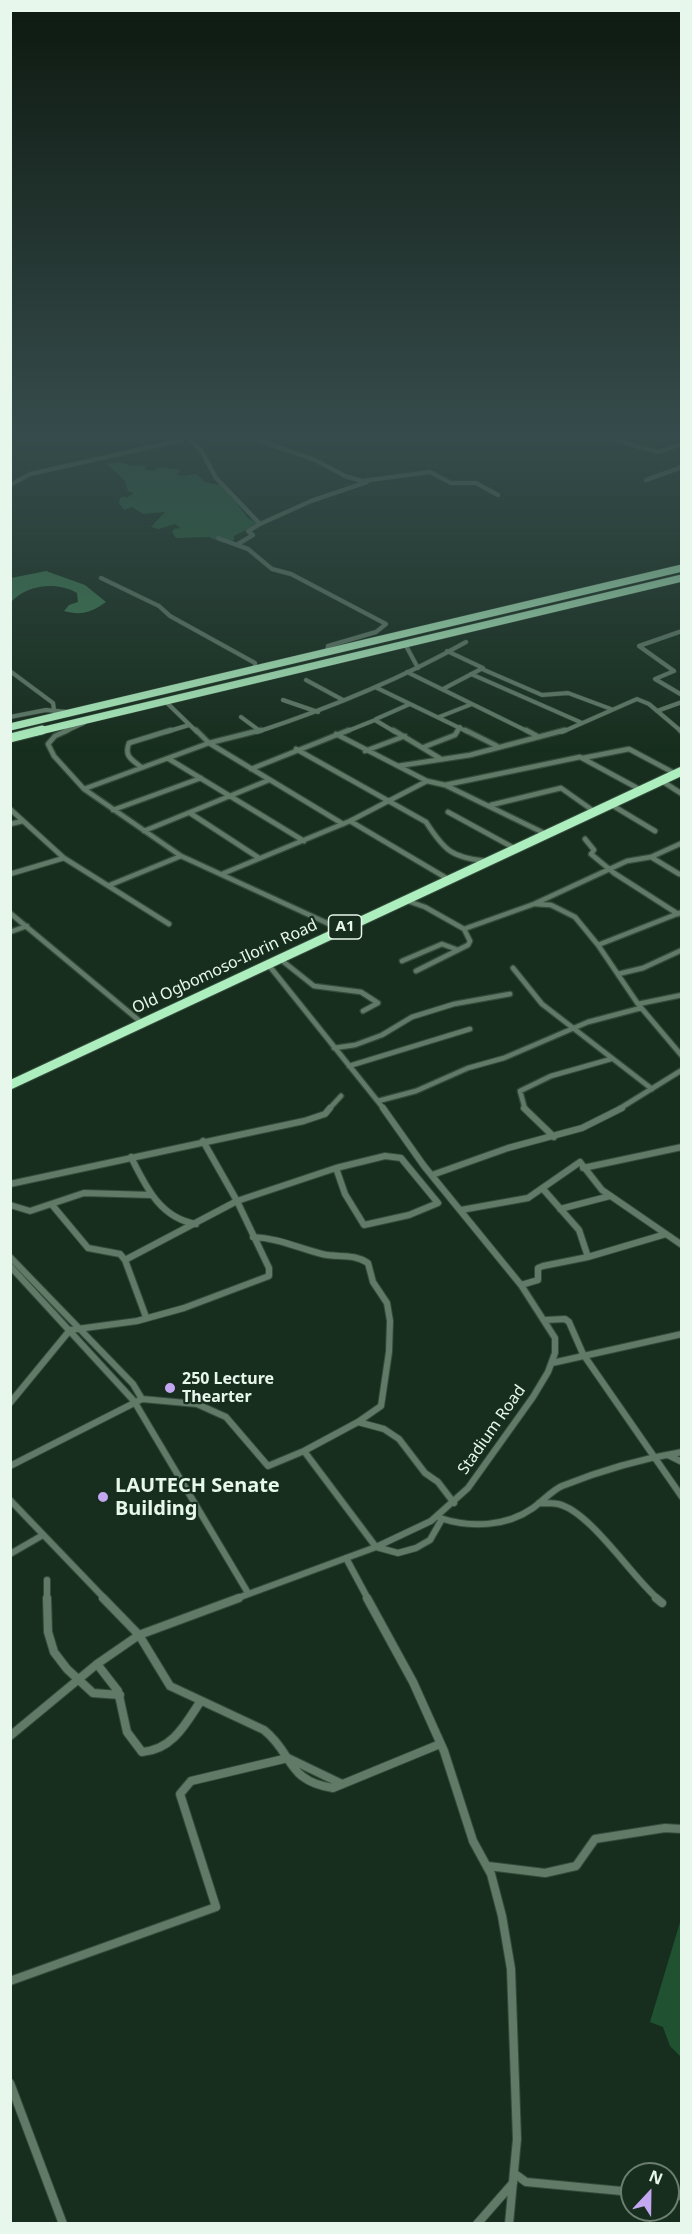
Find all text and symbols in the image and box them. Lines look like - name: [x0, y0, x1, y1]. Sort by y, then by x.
- road number: A1: [328, 915, 362, 939]
- street label: Old Ogbomoso-Ilorin Road: [129, 916, 321, 1018]
- place label: 250 Lecture Thearter: [182, 1369, 274, 1407]
- marker: 250 Lecture Thearter: [163, 1381, 177, 1395]
- street label: Stadium Road: [454, 1382, 530, 1478]
- place label: LAUTECH Senate Building: [115, 1474, 280, 1521]
- marker: LAUTECH Senate Building: [96, 1490, 110, 1504]
- north arrow: [620, 2162, 680, 2222]
- text: N: [646, 2165, 666, 2190]

